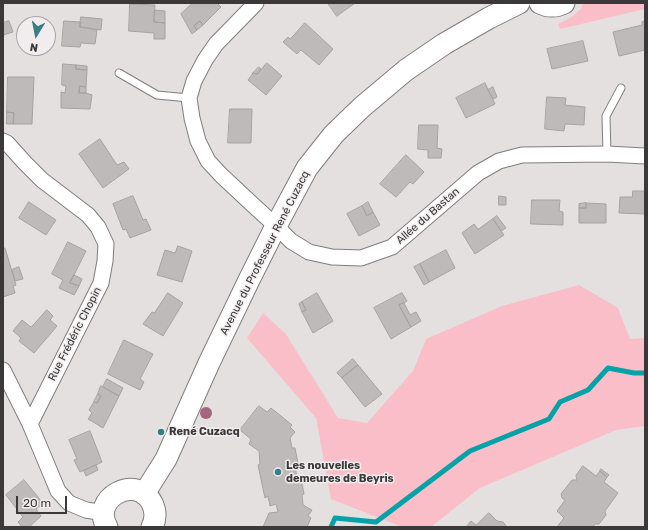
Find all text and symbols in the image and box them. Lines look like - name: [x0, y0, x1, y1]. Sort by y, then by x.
- north arrow: [16, 16, 56, 56]
- text: N: [29, 40, 39, 54]
- street label: Avenue du Professeur René Cuzacq: [218, 169, 312, 337]
- street label: Allée du Bastan: [394, 185, 462, 247]
- street label: Rue Frédéric Chopin: [46, 285, 104, 383]
- place label: René Cuzacq: [169, 425, 240, 439]
- marker: René Cuzacq: [156, 427, 166, 437]
- place label: Les nouvelles demeures de Beyris: [286, 459, 394, 485]
- marker: Les nouvelles demeures de Beyris: [273, 467, 283, 477]
- scale bar: [18, 488, 69, 514]
- text: 20 m: [23, 496, 51, 510]

